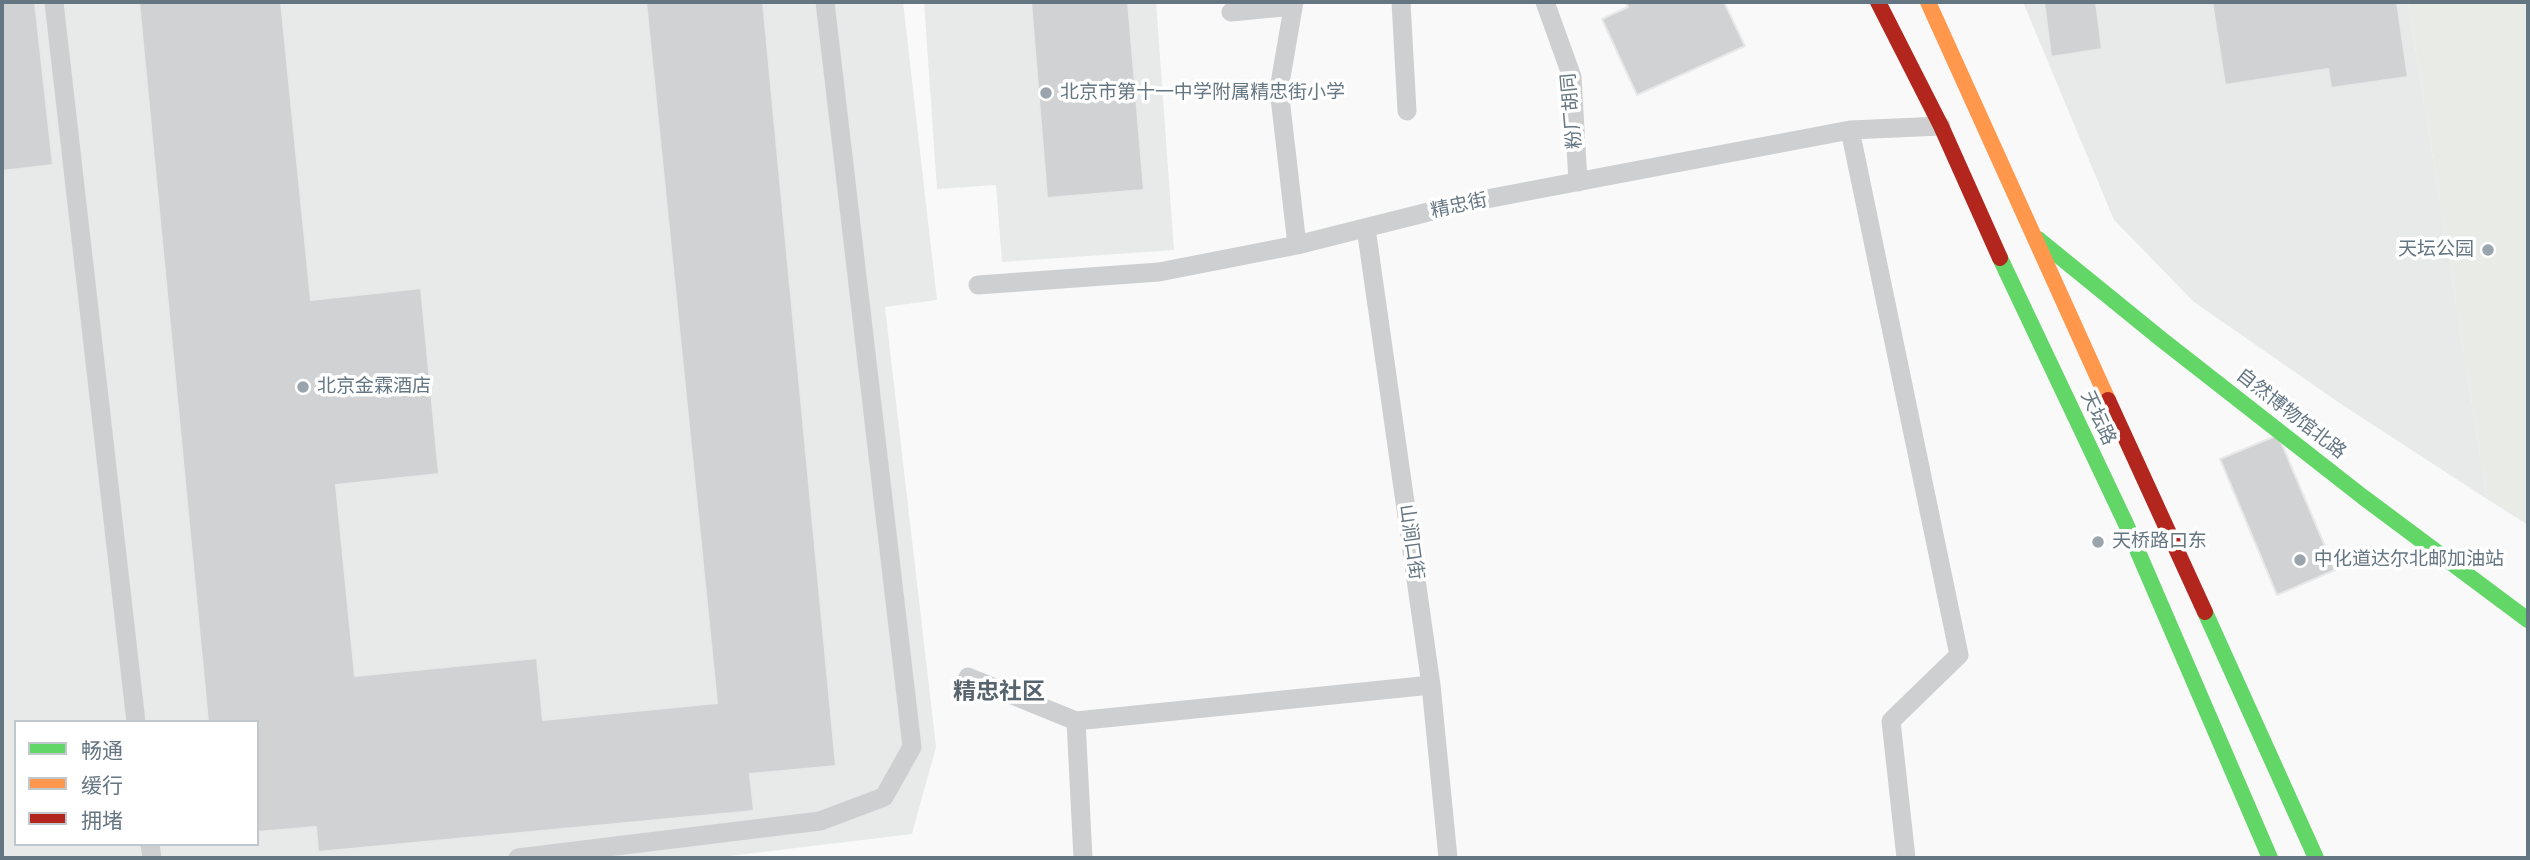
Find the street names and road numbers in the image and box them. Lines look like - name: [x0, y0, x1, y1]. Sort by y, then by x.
- street label: 粉厂胡同: [1557, 72, 1587, 150]
- street label: 精忠街: [1429, 189, 1489, 223]
- street label: 自然博物馆北路: [2232, 364, 2350, 464]
- street label: 天坛路: [2076, 387, 2120, 449]
- street label: 山涧口街: [1394, 503, 1428, 581]

